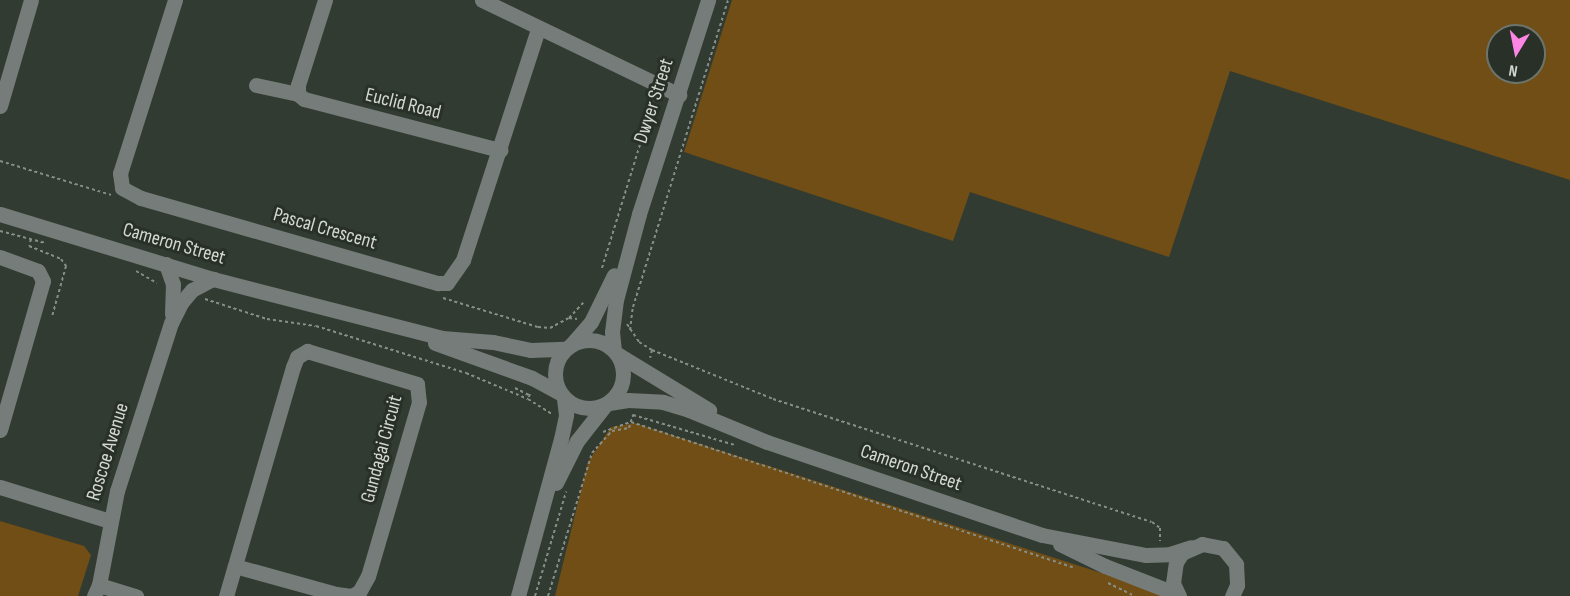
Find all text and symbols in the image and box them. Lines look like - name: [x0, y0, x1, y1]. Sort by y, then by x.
- north arrow: [1486, 24, 1546, 84]
- street label: Dwyer Street: [629, 56, 679, 146]
- text: N: [1507, 60, 1519, 80]
- street label: Euclid Road: [363, 83, 443, 125]
- street label: Pascal Crescent: [271, 203, 379, 255]
- street label: Cameron Street: [120, 218, 228, 270]
- street label: Gundagai Circuit: [356, 393, 408, 505]
- street label: Roscoe Avenue: [82, 400, 134, 504]
- street label: Cameron Street: [857, 439, 965, 497]

